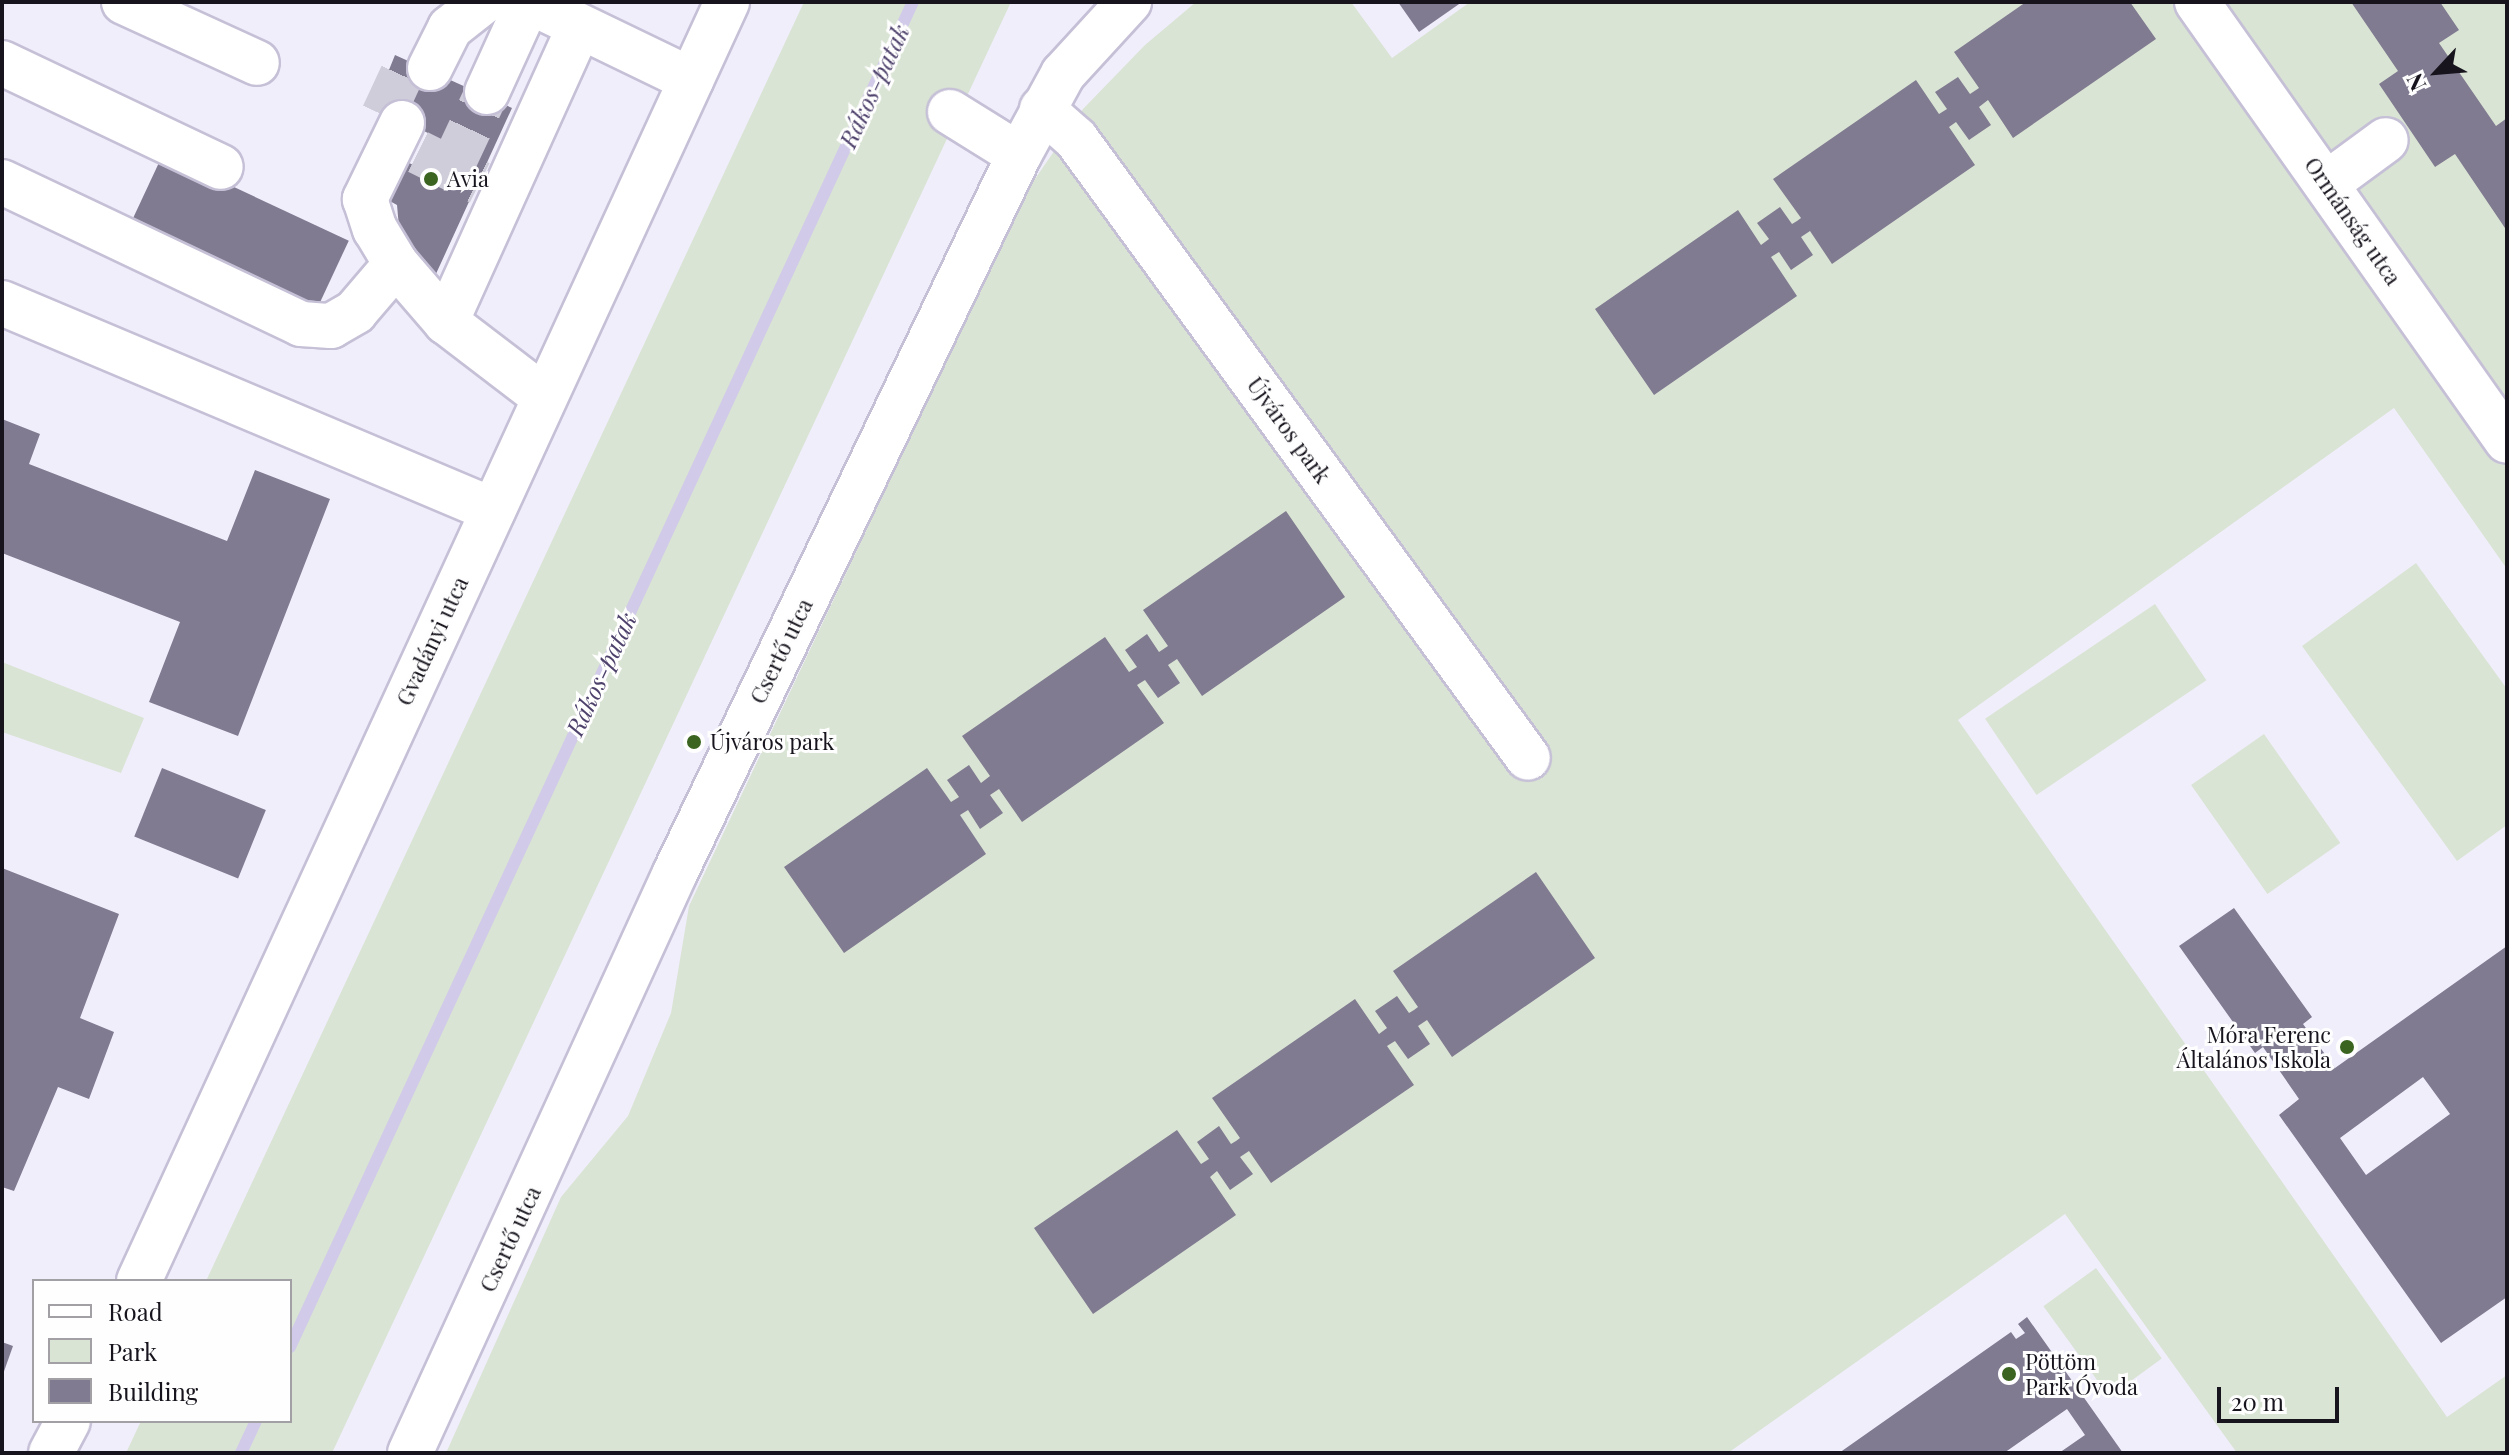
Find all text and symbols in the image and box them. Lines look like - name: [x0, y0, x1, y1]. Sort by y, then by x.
- water label: Rákos-patak: [833, 20, 915, 152]
- north arrow: [2397, 32, 2477, 112]
- text: N: [2398, 69, 2432, 96]
- street label: Ormánság utca: [2299, 152, 2407, 290]
- place label: Avia: [447, 166, 489, 192]
- marker: Avia: [422, 170, 440, 188]
- street label: Újváros park: [1242, 372, 1336, 488]
- street label: Gvadányi utca: [391, 572, 473, 710]
- street label: Csertő utca: [744, 594, 818, 708]
- water label: Rákos-patak: [560, 608, 642, 740]
- place label: Újváros park: [710, 729, 834, 755]
- marker: Újváros park: [685, 733, 703, 751]
- place label: Móra Ferenc Általános Iskola: [2177, 1021, 2331, 1072]
- marker: Móra Ferenc Általános Iskola: [2338, 1038, 2356, 1056]
- street label: Csertő utca: [474, 1182, 546, 1296]
- legend: [32, 1279, 292, 1423]
- text: Road: [108, 1295, 163, 1327]
- text: Park: [108, 1335, 157, 1367]
- place label: Pöttöm Park Óvoda: [2025, 1348, 2138, 1400]
- marker: Pöttöm Park Óvoda: [2000, 1365, 2018, 1383]
- scale bar: [2221, 1371, 2343, 1421]
- text: Building: [108, 1375, 198, 1407]
- text: 20 m: [2231, 1385, 2284, 1417]

